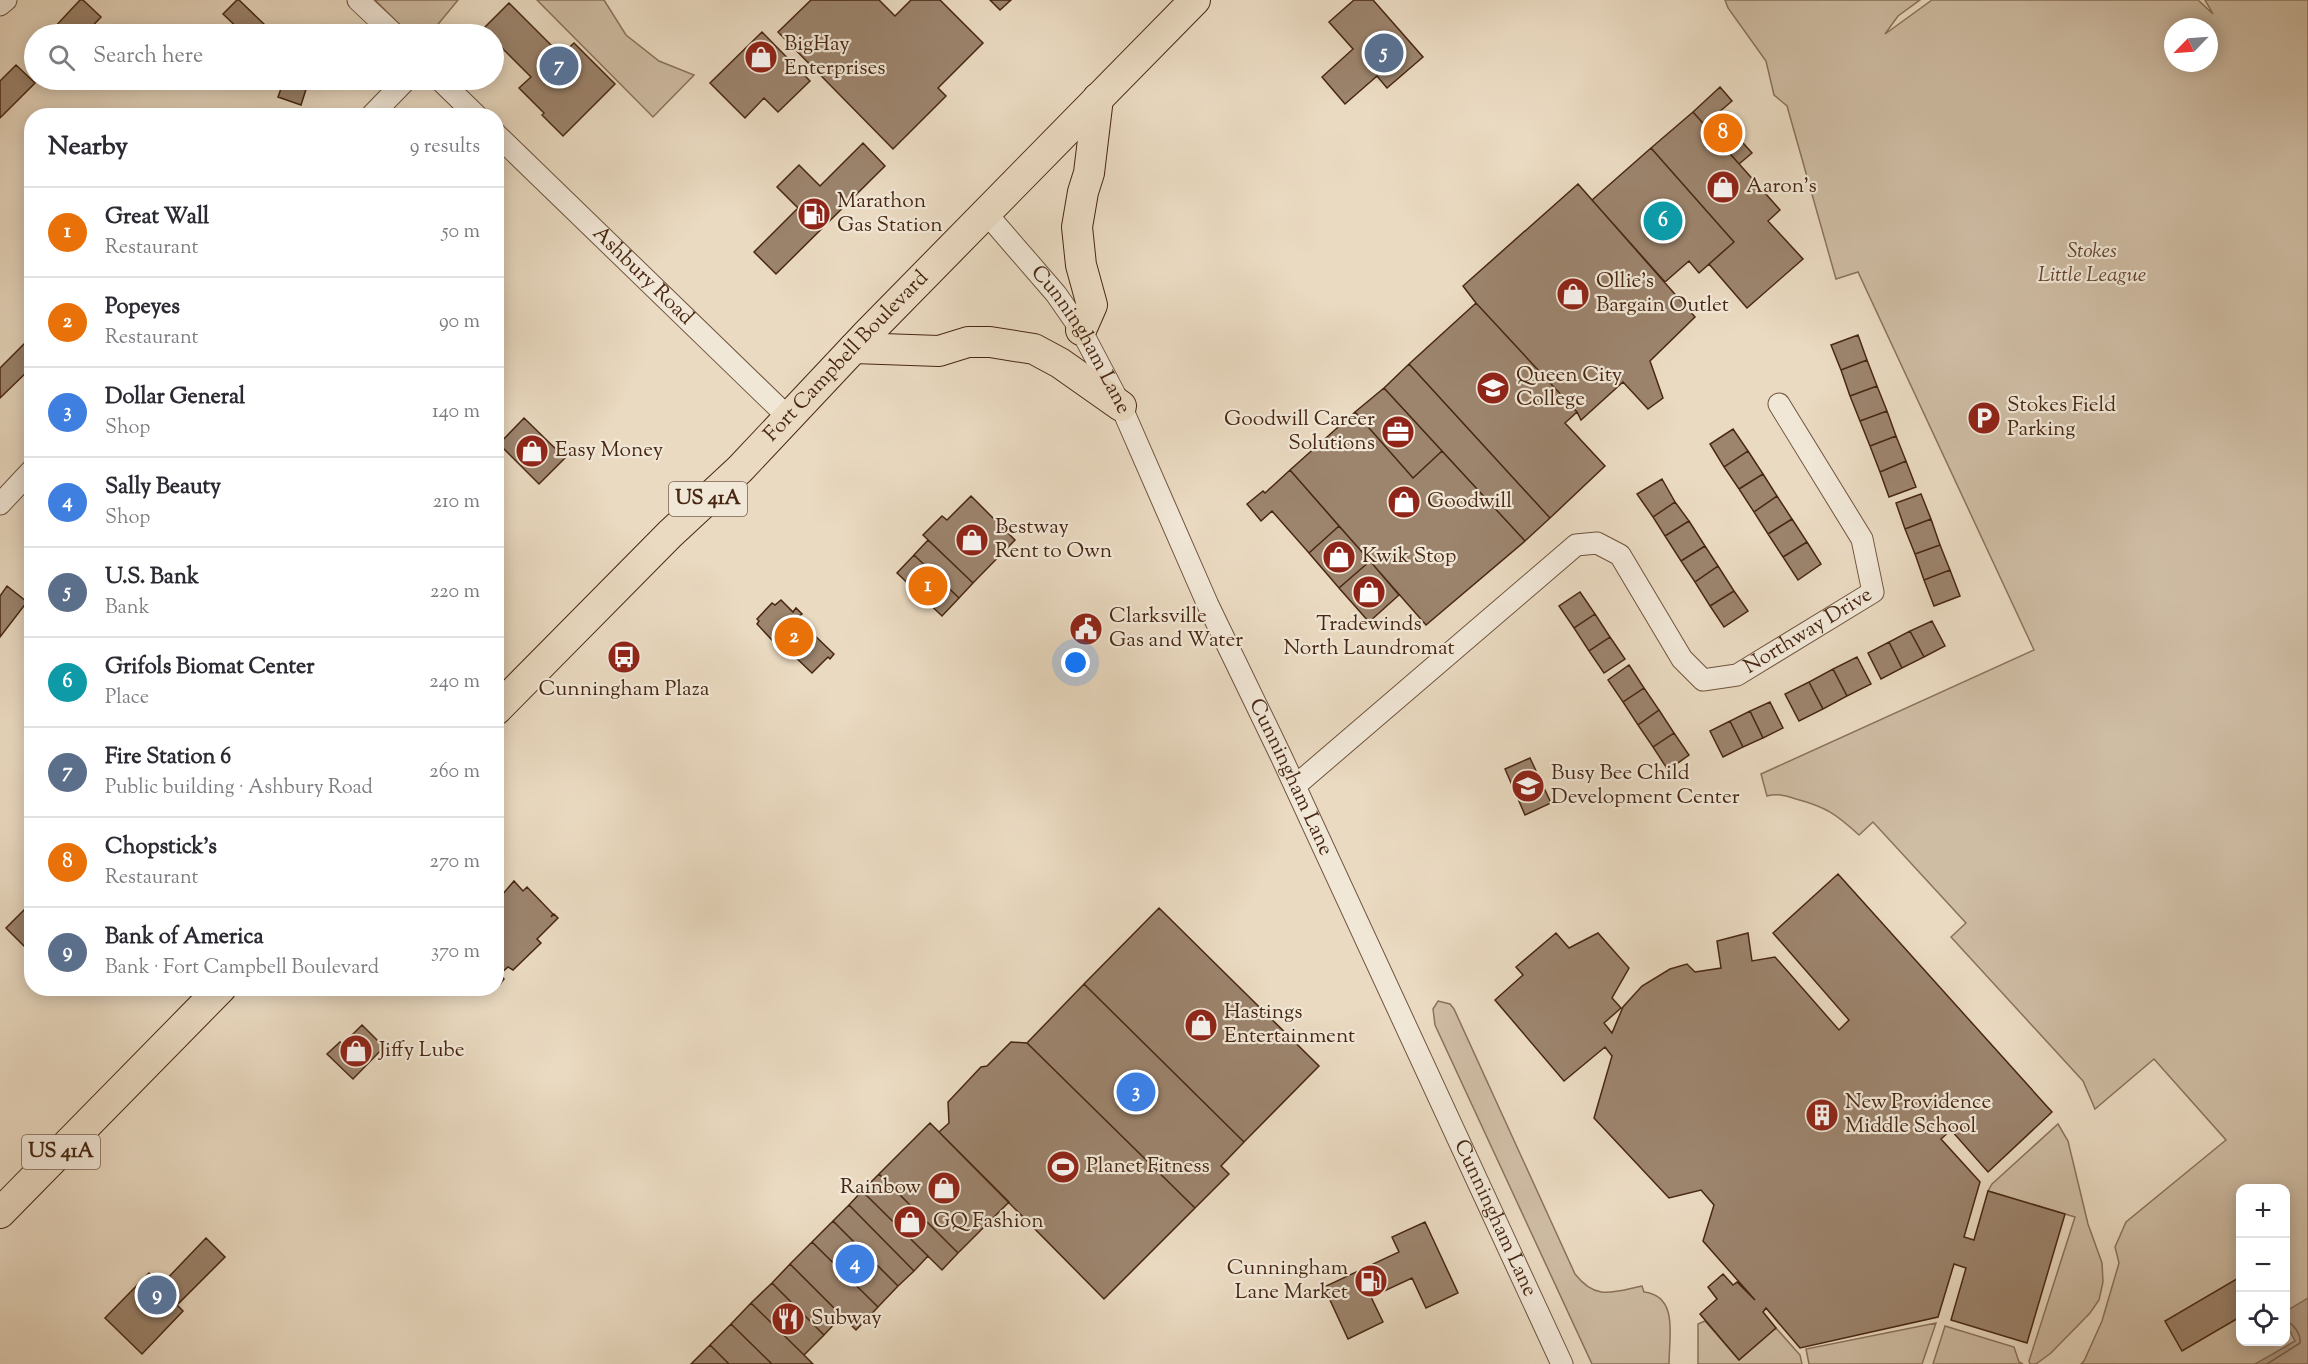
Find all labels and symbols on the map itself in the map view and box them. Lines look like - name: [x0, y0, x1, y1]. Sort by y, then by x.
- north arrow: [2164, 18, 2218, 72]
- place label: BigHay Enterprises: [784, 30, 886, 84]
- pin: 5: [1364, 31, 1404, 76]
- shop icon: BigHay Enterprises: [743, 39, 779, 75]
- pin: 7: [540, 44, 578, 88]
- pin: 8: [1704, 110, 1742, 156]
- shop icon: Aaron's: [1705, 169, 1741, 205]
- place label: Aaron's: [1746, 172, 1817, 202]
- place label: Marathon Gas Station: [837, 187, 943, 241]
- fuel station icon: Marathon Gas Station: [796, 196, 832, 232]
- pin: 6: [1644, 198, 1682, 244]
- street label: Ashbury Road: [585, 220, 700, 332]
- park label: Stokes Little League: [2038, 237, 2146, 291]
- street label: Cunningham Lane: [1023, 259, 1138, 419]
- street label: Fort Campbell Boulevard: [758, 264, 936, 449]
- place label: Ollie's Bargain Outlet: [1596, 267, 1729, 321]
- shop icon: Ollie's Bargain Outlet: [1555, 276, 1591, 312]
- place label: Queen City College: [1516, 361, 1623, 415]
- school or university icon: Queen City College: [1475, 370, 1511, 406]
- place label: Stokes Field Parking: [2007, 391, 2116, 445]
- parking icon: Stokes Field Parking: [1966, 400, 2002, 436]
- place label: Goodwill Career Solutions: [1224, 405, 1375, 459]
- office icon: Goodwill Career Solutions: [1380, 414, 1416, 450]
- shop icon: Easy Money: [514, 433, 550, 469]
- place label: Easy Money: [555, 436, 664, 466]
- road number: US 41A: [669, 482, 747, 516]
- shop icon: Goodwill: [1386, 484, 1422, 520]
- place label: Goodwill: [1427, 487, 1512, 517]
- place label: Bestway Rent to Own: [995, 513, 1112, 567]
- shop icon: Bestway Rent to Own: [954, 522, 990, 558]
- shop icon: Kwik Stop: [1321, 539, 1357, 575]
- place label: Kwik Stop: [1362, 542, 1456, 572]
- pin: 1: [908, 564, 948, 608]
- shop icon: Tradewinds North Laundromat: [1351, 574, 1387, 610]
- street label: Northway Drive: [1738, 581, 1878, 682]
- place label: Clarksville Gas and Water: [1109, 602, 1243, 656]
- place label: Tradewinds North Laundromat: [1283, 610, 1455, 664]
- public building icon: Clarksville Gas and Water: [1068, 611, 1104, 647]
- pin: 2: [774, 614, 814, 660]
- bus stop icon: Cunningham Plaza: [606, 639, 642, 675]
- your location: [1061, 648, 1090, 677]
- place label: Cunningham Plaza: [539, 675, 710, 705]
- street label: Cunningham Lane: [1241, 694, 1340, 861]
- place label: Busy Bee Child Development Center: [1551, 759, 1740, 813]
- school or university icon: Busy Bee Child Development Center: [1510, 768, 1546, 804]
- place label: Hastings Entertainment: [1224, 998, 1355, 1052]
- shop icon: Hastings Entertainment: [1183, 1007, 1219, 1043]
- shop icon: Jiffy Lube: [338, 1033, 374, 1069]
- place label: Jiffy Lube: [378, 1036, 465, 1066]
- pin: 3: [1116, 1070, 1156, 1114]
- place label: New Providence Middle School: [1845, 1088, 1991, 1142]
- building icon: New Providence Middle School: [1804, 1097, 1840, 1133]
- road number: US 41A: [22, 1135, 100, 1169]
- street label: Cunningham Lane: [1445, 1135, 1544, 1302]
- sports icon: Planet Fitness: [1045, 1149, 1081, 1185]
- place label: Planet Fitness: [1086, 1152, 1210, 1182]
- shop icon: Rainbow: [926, 1170, 962, 1206]
- place label: Rainbow: [840, 1173, 921, 1203]
- shop icon: GQ Fashion: [892, 1204, 928, 1240]
- place label: GQ Fashion: [933, 1207, 1044, 1237]
- pin: 4: [836, 1242, 874, 1286]
- place label: Cunningham Lane Market: [1227, 1254, 1348, 1308]
- fuel station icon: Cunningham Lane Market: [1353, 1263, 1389, 1299]
- pin: 9: [138, 1272, 176, 1318]
- restaurant icon: Subway: [770, 1301, 806, 1337]
- place label: Subway: [811, 1304, 882, 1334]

